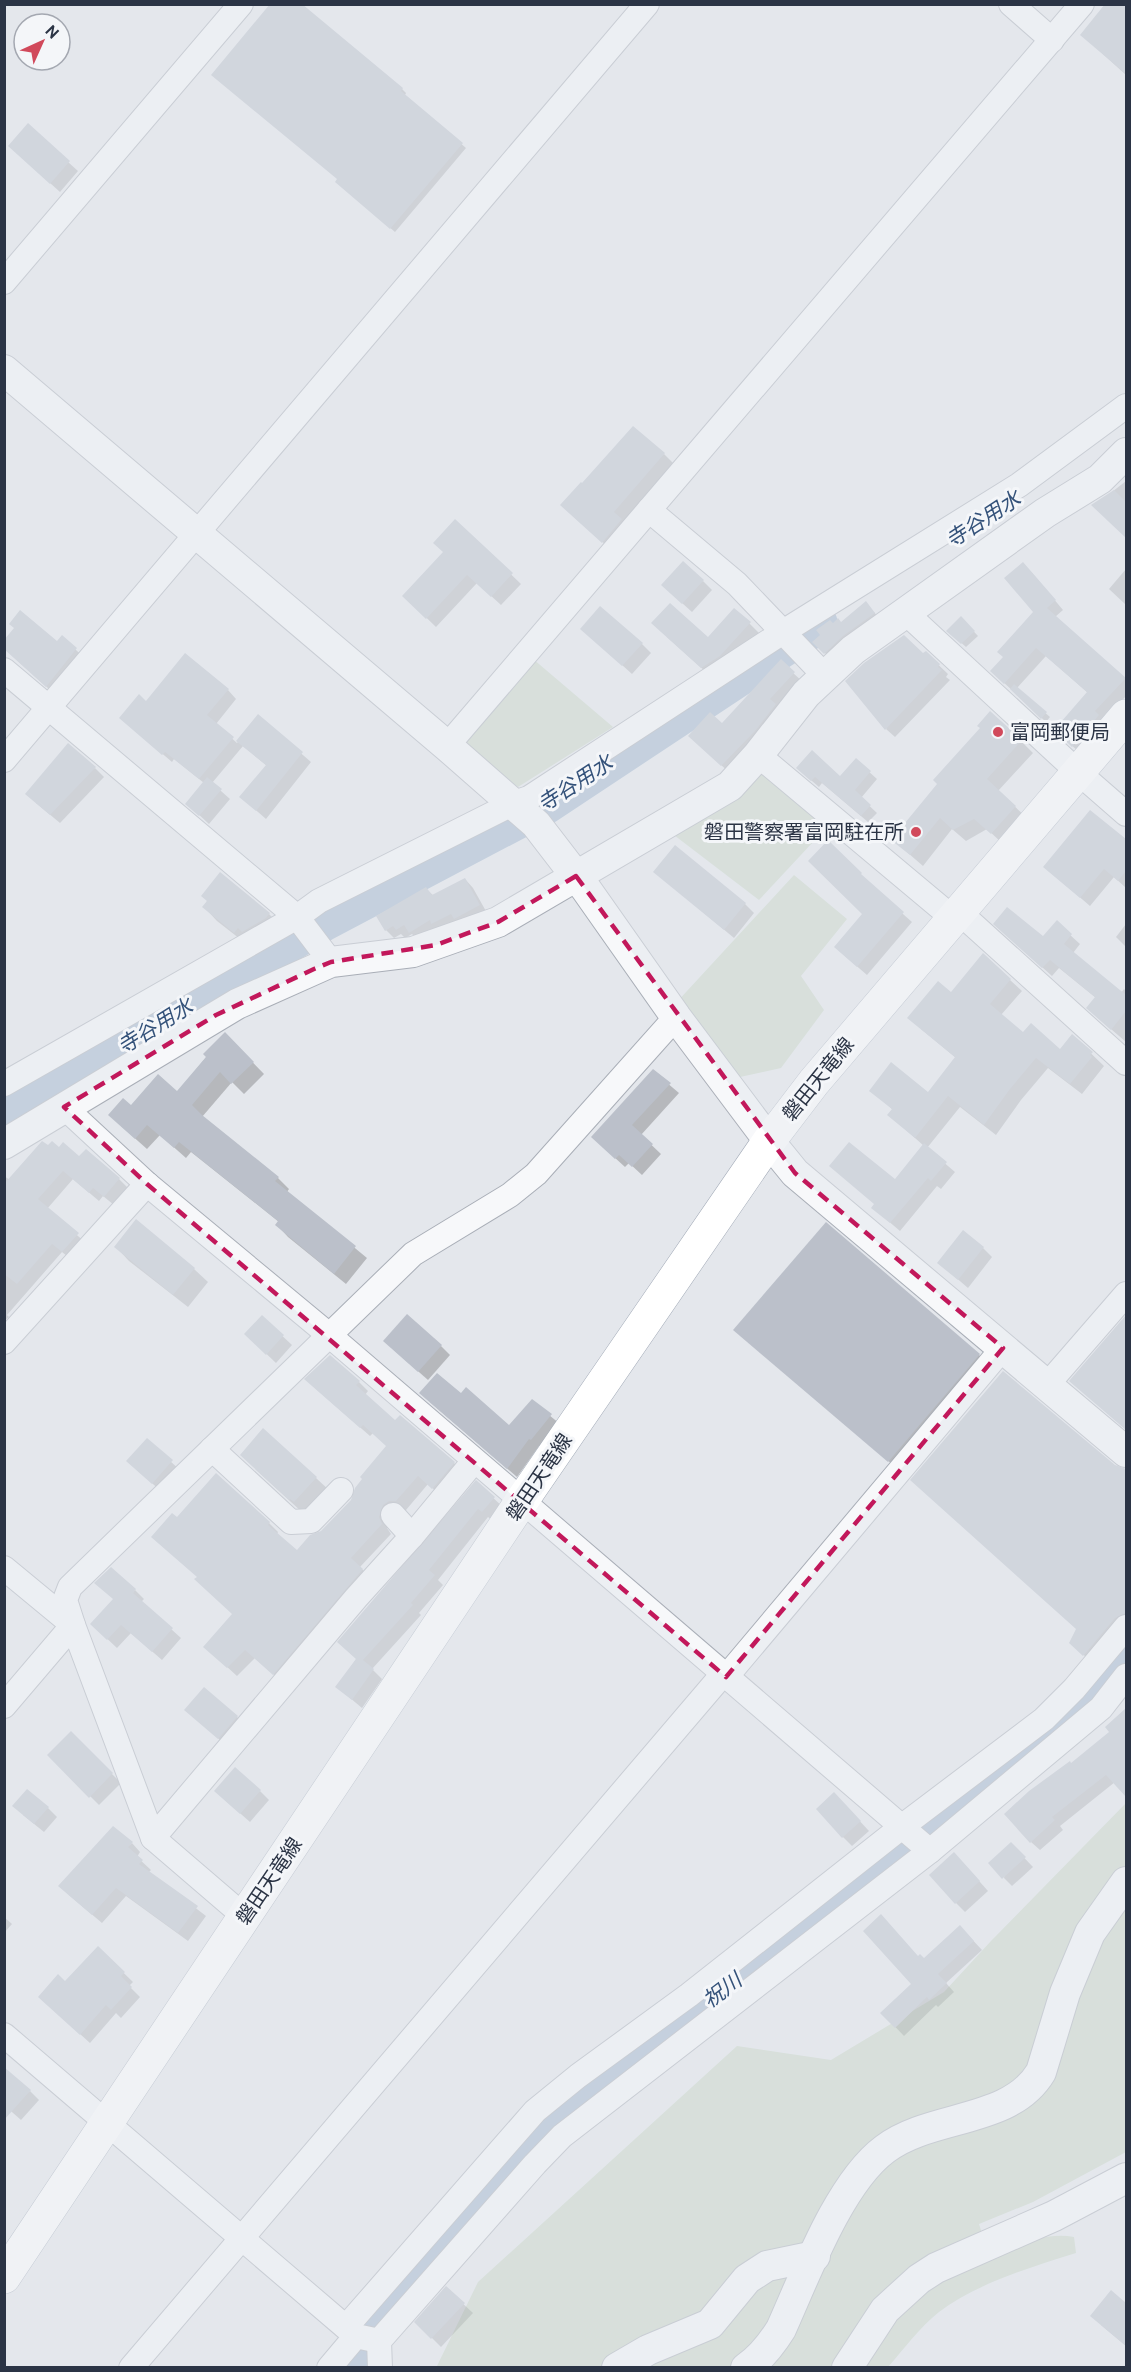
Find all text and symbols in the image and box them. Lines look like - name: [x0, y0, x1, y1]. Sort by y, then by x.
- north arrow: [12, 12, 72, 72]
- text: N: [42, 21, 63, 42]
- water label: 寺谷用水: [941, 485, 1027, 552]
- place label: 富岡郵便局: [1010, 720, 1110, 744]
- marker: 富岡郵便局: [991, 725, 1005, 739]
- water label: 寺谷用水: [533, 749, 619, 816]
- place label: 磐田警察署富岡駐在所: [704, 820, 904, 844]
- marker: 磐田警察署富岡駐在所: [909, 825, 923, 839]
- water label: 寺谷用水: [113, 992, 199, 1059]
- street label: 磐田天竜線: [777, 1033, 859, 1125]
- street label: 磐田天竜線: [501, 1429, 577, 1525]
- street label: 磐田天竜線: [231, 1833, 307, 1929]
- water label: 祝川: [698, 1966, 748, 2013]

